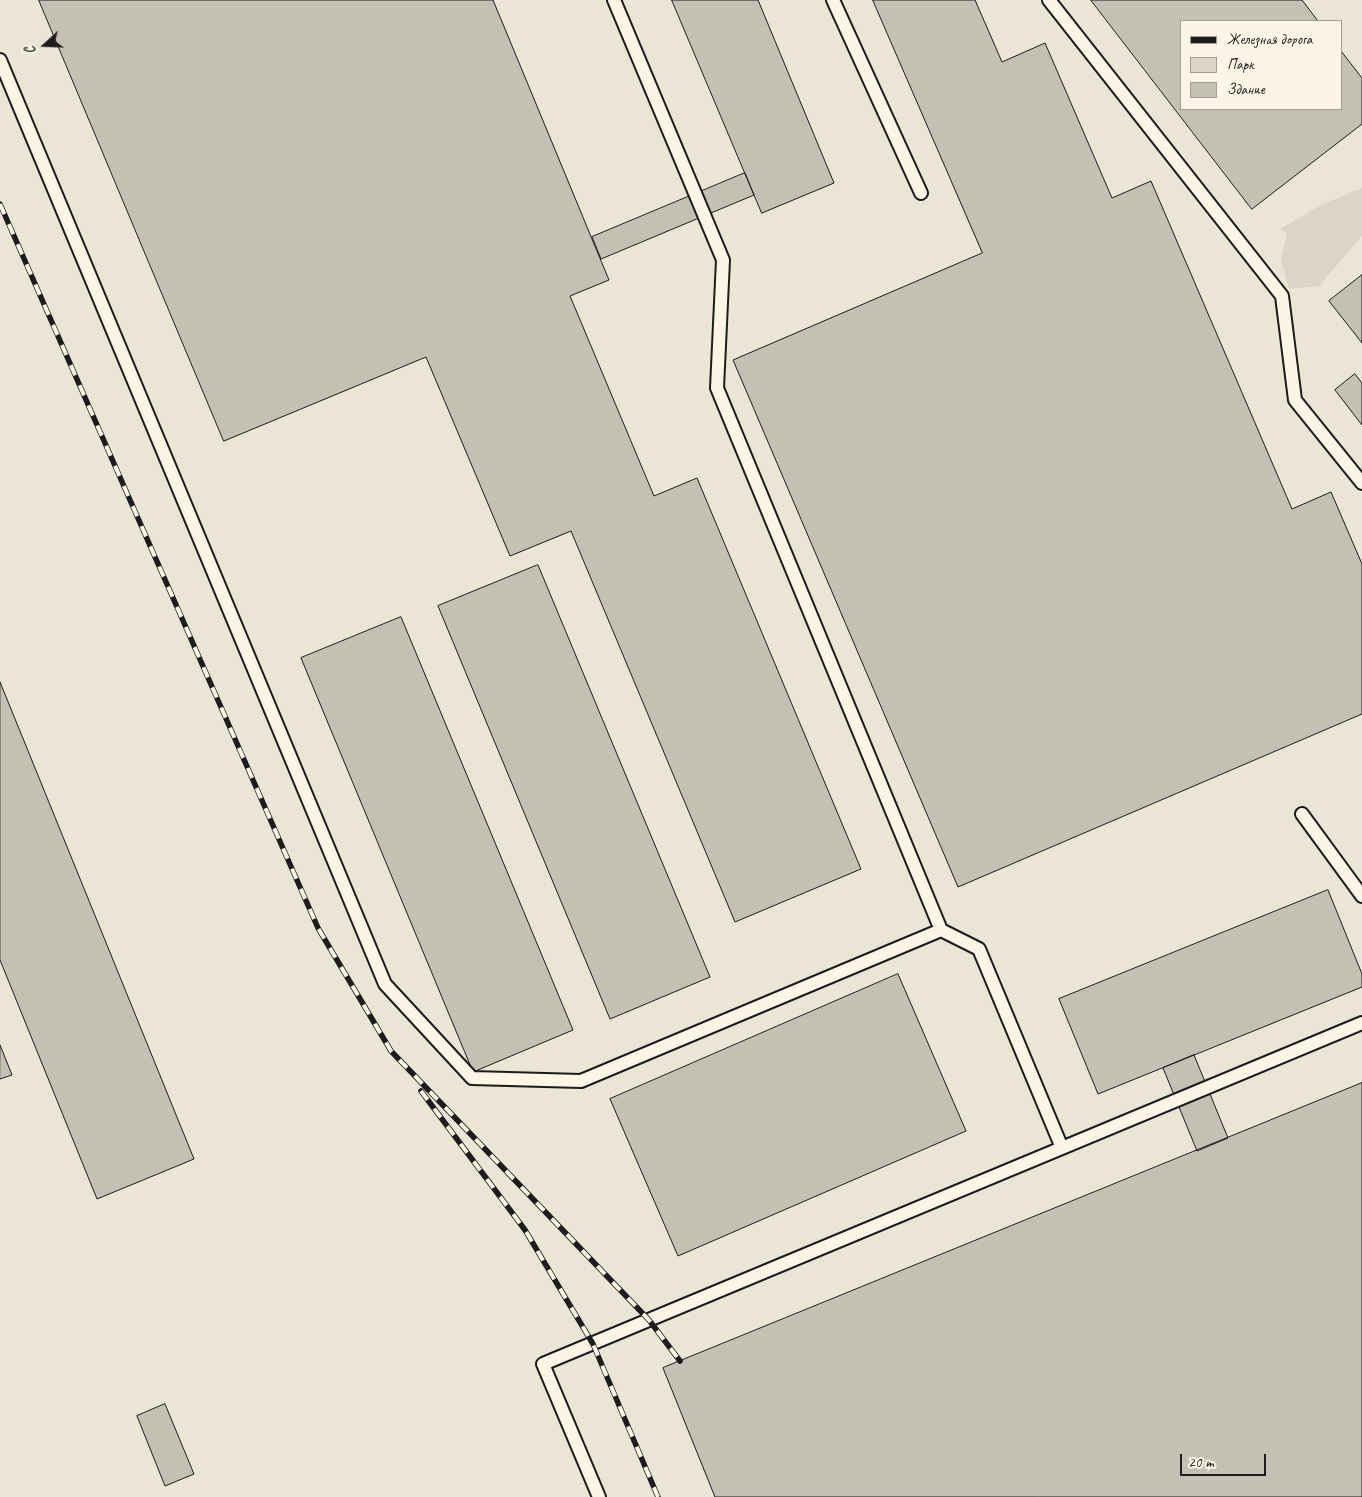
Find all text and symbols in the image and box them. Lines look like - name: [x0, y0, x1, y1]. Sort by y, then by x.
- north arrow: [20, 20, 70, 70]
- legend: [1180, 20, 1342, 110]
- text: Железная дорога: [1227, 30, 1312, 49]
- text: С: [21, 44, 40, 56]
- text: Парк: [1227, 55, 1254, 74]
- text: Здание: [1227, 80, 1265, 99]
- scale bar: [1182, 1444, 1268, 1476]
- text: 20 m: [1188, 1453, 1214, 1472]

